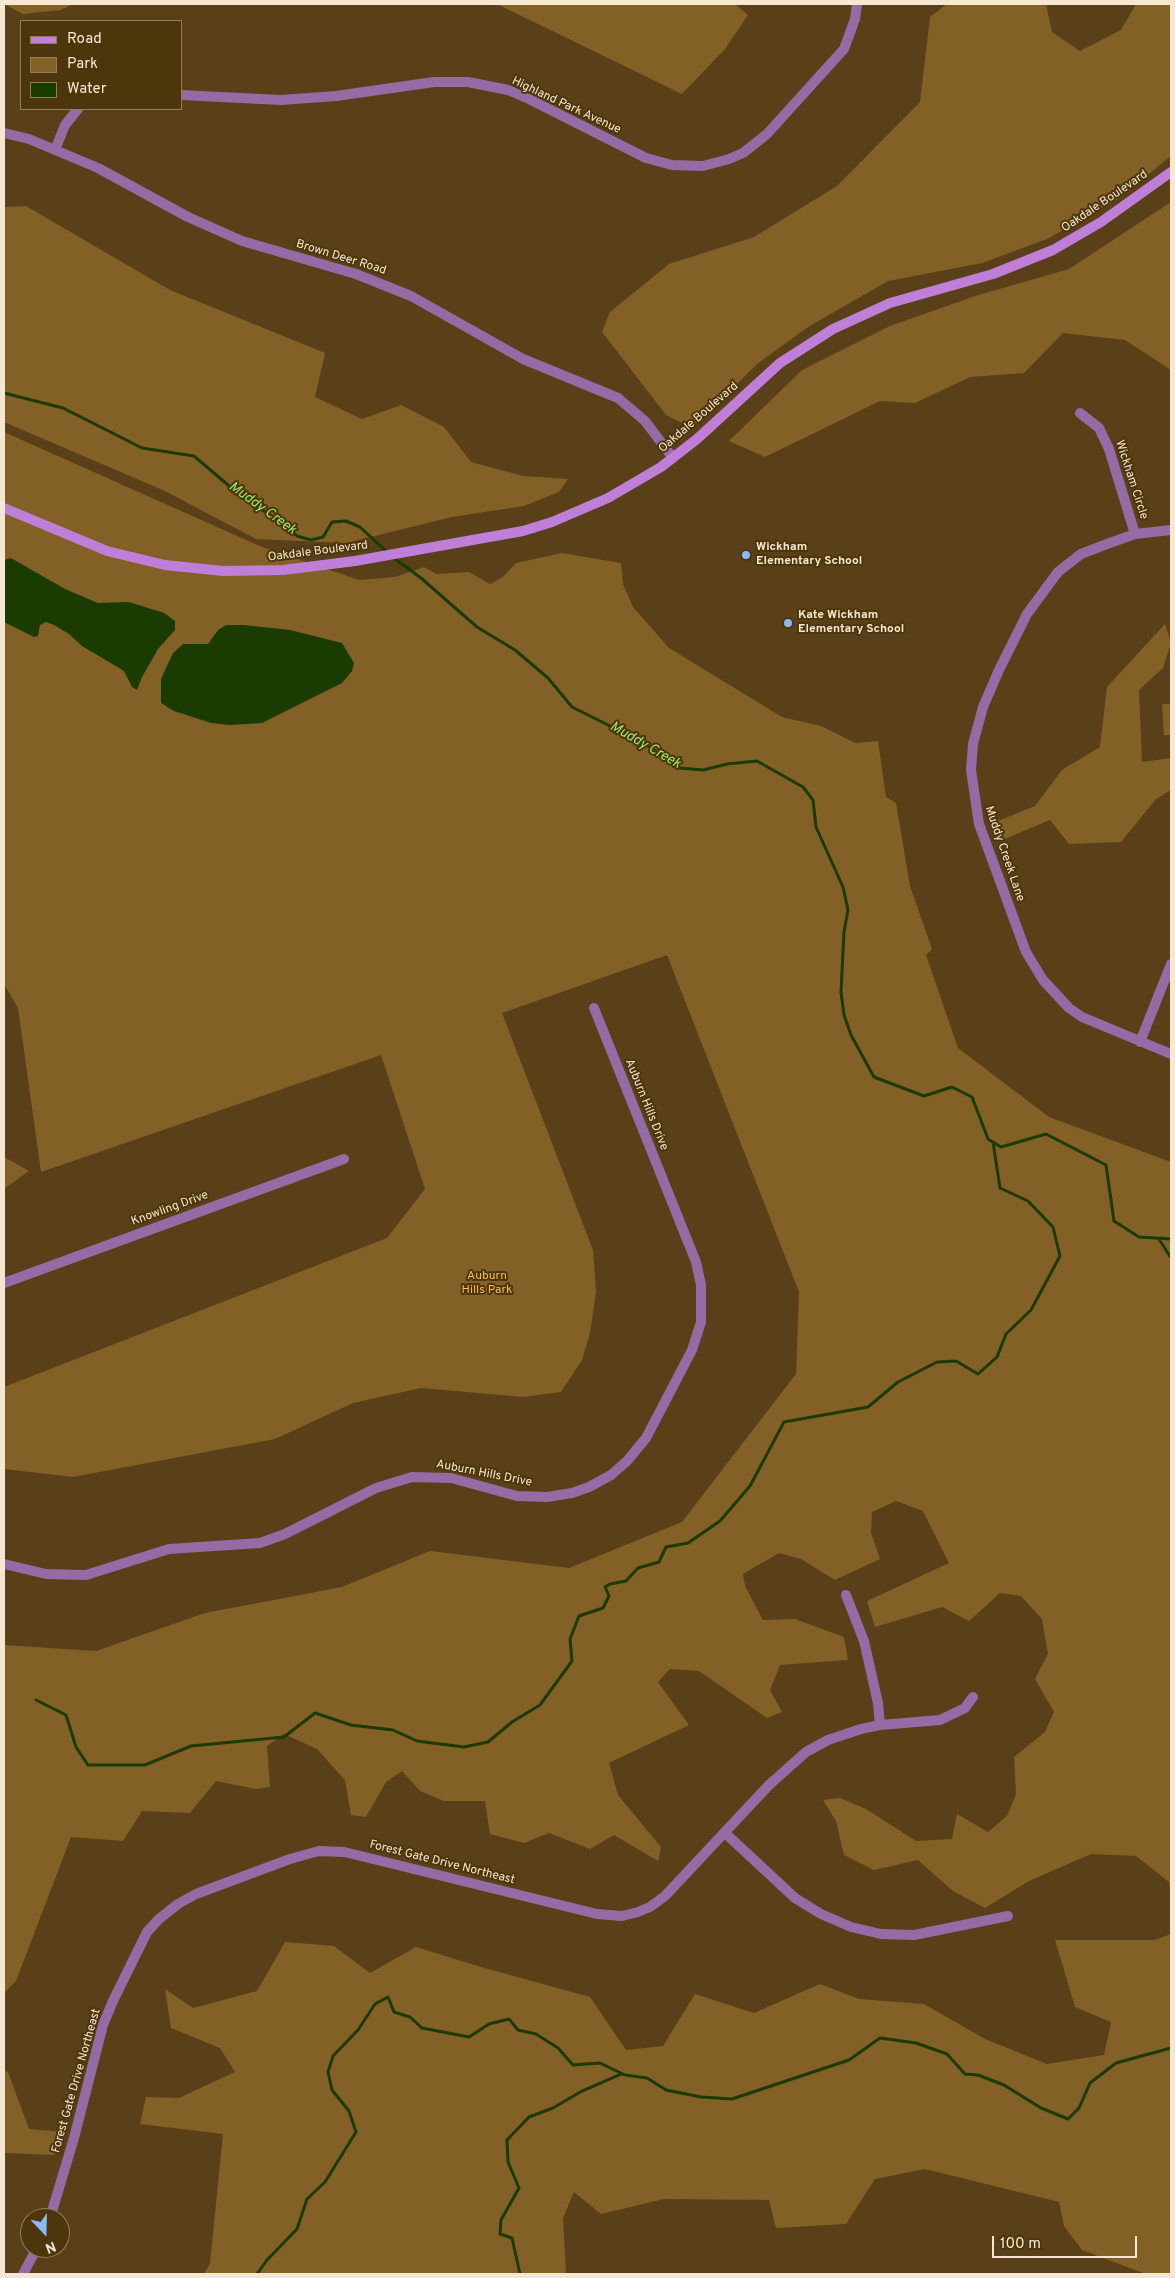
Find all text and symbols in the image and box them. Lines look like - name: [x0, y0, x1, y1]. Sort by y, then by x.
- legend: [20, 20, 182, 110]
- text: Road: [67, 30, 102, 49]
- text: Park: [67, 55, 98, 74]
- street label: Highland Park Avenue: [509, 74, 623, 138]
- text: Water: [67, 80, 106, 99]
- street label: Oakdale Boulevard: [1059, 168, 1151, 236]
- street label: Brown Deer Road: [294, 237, 388, 279]
- street label: Oakdale Boulevard: [656, 380, 742, 456]
- street label: Wickham Circle: [1111, 439, 1151, 521]
- water label: Muddy Creek: [225, 479, 299, 539]
- street label: Oakdale Boulevard: [267, 539, 369, 565]
- place label: Wickham Elementary School: [756, 541, 862, 569]
- marker: Wickham Elementary School: [740, 549, 752, 561]
- place label: Kate Wickham Elementary School: [798, 609, 904, 637]
- marker: Kate Wickham Elementary School: [782, 617, 794, 629]
- water label: Muddy Creek: [606, 719, 684, 773]
- street label: Muddy Creek Lane: [981, 804, 1027, 904]
- street label: Auburn Hills Drive: [621, 1057, 671, 1153]
- street label: Knowling Drive: [129, 1188, 211, 1230]
- park label: Auburn Hills Park: [462, 1270, 512, 1298]
- street label: Auburn Hills Drive: [435, 1458, 533, 1490]
- street label: Forest Gate Drive Northeast: [368, 1838, 516, 1888]
- street label: Forest Gate Drive Northeast: [50, 2007, 104, 2155]
- north arrow: [20, 2208, 70, 2258]
- scale bar: [995, 2226, 1140, 2258]
- text: 100 m: [1000, 2235, 1041, 2254]
- text: N: [42, 2237, 58, 2256]

